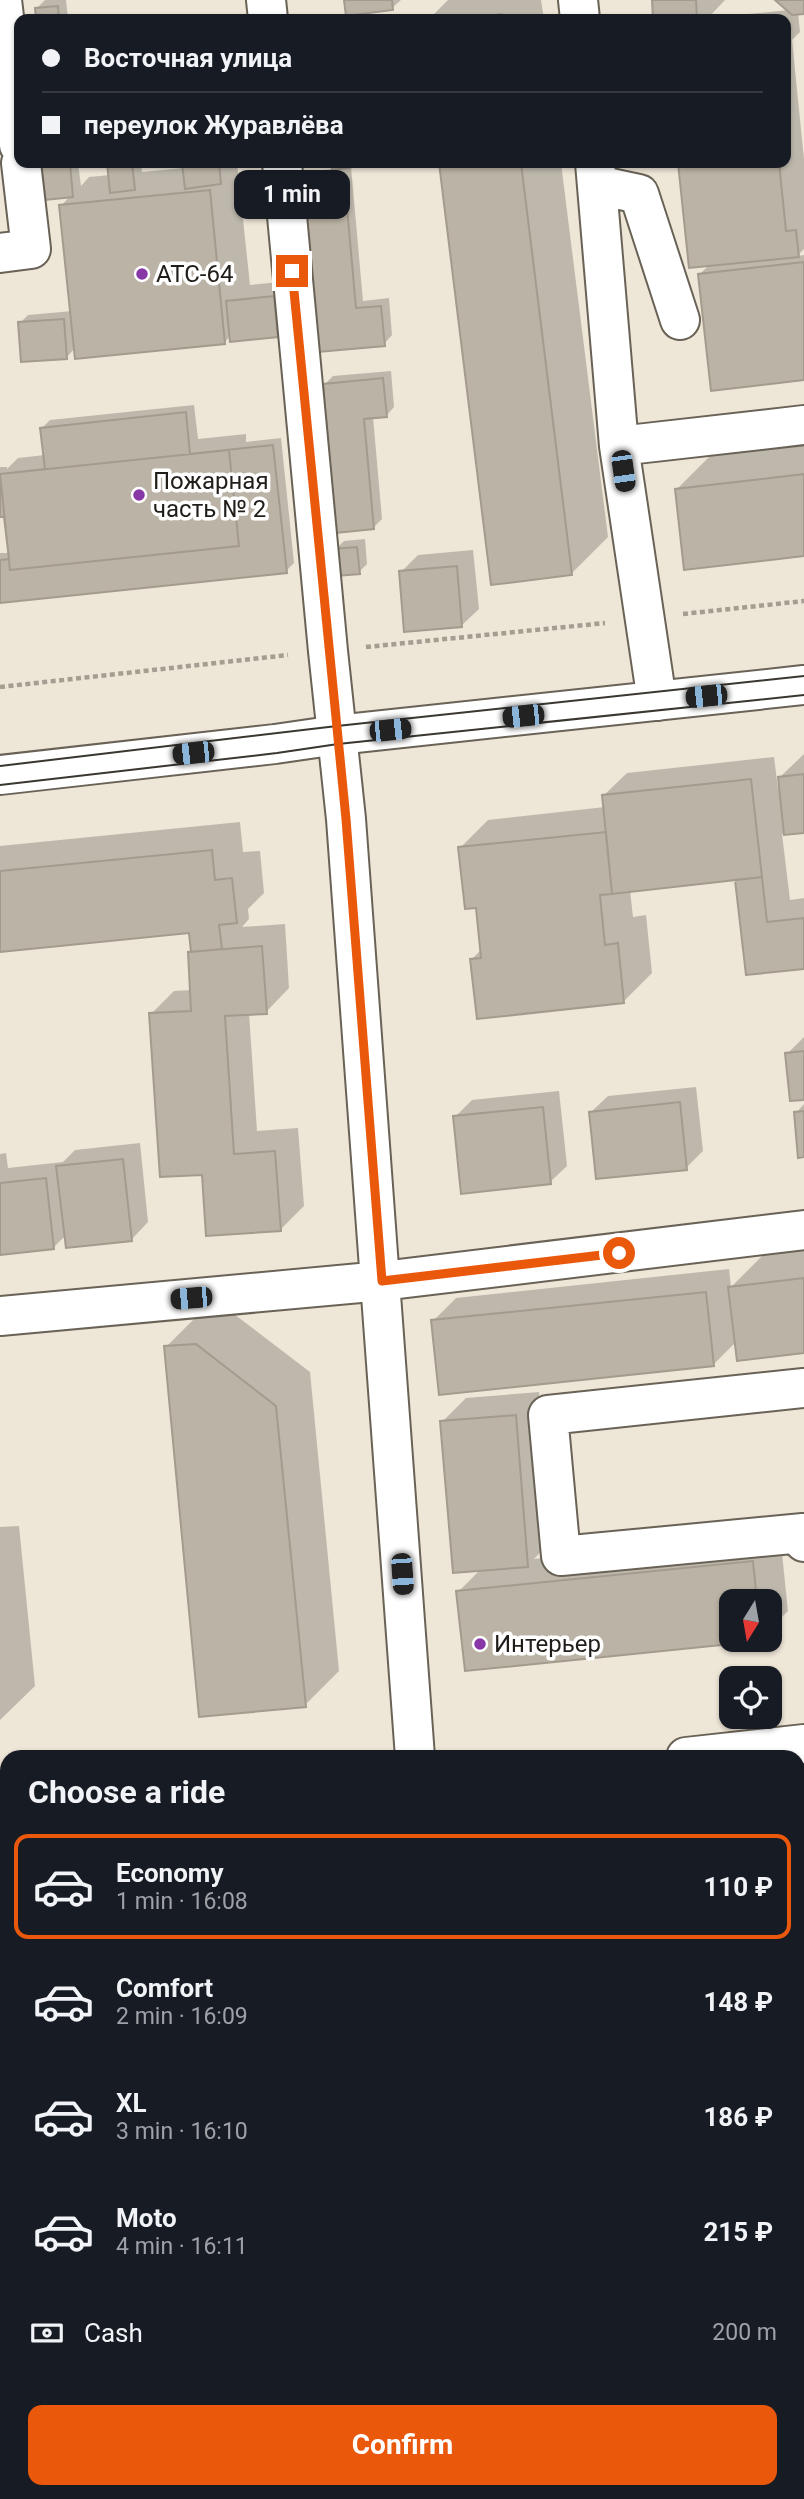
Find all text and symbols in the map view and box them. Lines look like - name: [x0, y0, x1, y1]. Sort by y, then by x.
- text: Восточная улица: [84, 43, 292, 73]
- text: переулок Журавлёва: [84, 110, 344, 140]
- callout: 1 min: [234, 170, 350, 218]
- text: 1 min: [263, 181, 321, 208]
- route end: [276, 255, 308, 287]
- place label: АТС-64: [156, 260, 233, 288]
- marker: АТС-64: [134, 266, 150, 282]
- car: [610, 449, 637, 493]
- place label: Пожарная часть № 2: [153, 467, 269, 523]
- marker: Пожарная часть № 2: [131, 487, 147, 503]
- car: [685, 683, 728, 709]
- car: [502, 703, 545, 729]
- car: [369, 717, 412, 743]
- car: [172, 740, 215, 766]
- route start: [603, 1237, 635, 1269]
- car: [170, 1286, 213, 1310]
- car: [391, 1552, 414, 1596]
- north arrow: [719, 1589, 782, 1652]
- map controls: [719, 1589, 782, 1729]
- place label: Интерьер: [494, 1630, 601, 1658]
- marker: Интерьер: [472, 1636, 488, 1652]
- button: locate: [719, 1666, 782, 1729]
- text: Choose a ride: [28, 1773, 225, 1811]
- icon: car: [32, 1855, 95, 1918]
- text: Economy: [116, 1858, 223, 1888]
- text: 110 ₽: [703, 1872, 773, 1902]
- text: 1 min · 16:08: [116, 1888, 248, 1915]
- icon: car: [32, 1970, 95, 2033]
- text: Comfort: [116, 1973, 213, 2003]
- text: 148 ₽: [703, 1987, 773, 2017]
- text: 2 min · 16:09: [116, 2003, 248, 2030]
- icon: car: [32, 2085, 95, 2148]
- text: XL: [116, 2088, 147, 2118]
- text: 186 ₽: [703, 2102, 773, 2132]
- text: 3 min · 16:10: [116, 2118, 248, 2145]
- icon: car: [32, 2200, 95, 2263]
- text: Moto: [116, 2203, 177, 2233]
- text: 215 ₽: [703, 2217, 773, 2247]
- text: 4 min · 16:11: [116, 2233, 248, 2260]
- icon: cash: [28, 2314, 66, 2352]
- text: Cash: [84, 2318, 143, 2348]
- text: 200 m: [712, 2319, 777, 2346]
- button: Confirm: [28, 2405, 777, 2485]

